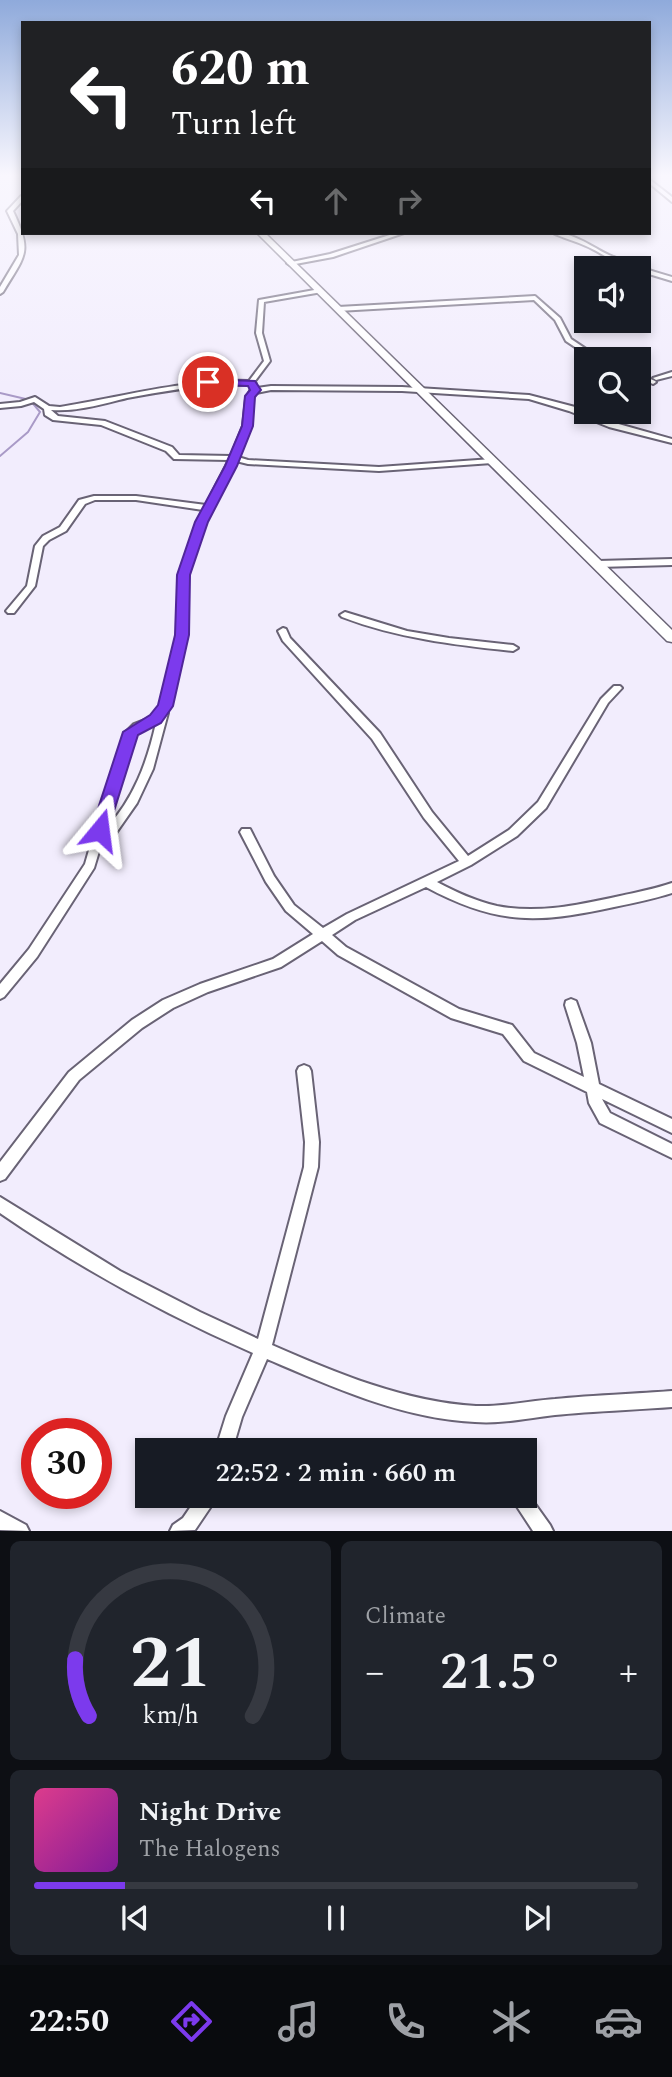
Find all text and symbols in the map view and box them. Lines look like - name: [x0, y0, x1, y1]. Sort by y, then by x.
- text: 620 m: [171, 32, 310, 107]
- icon: left: [56, 49, 147, 140]
- text: Turn left: [171, 100, 297, 149]
- icon: left: [244, 182, 282, 220]
- icon: ahead: [317, 182, 355, 220]
- icon: right: [390, 182, 428, 220]
- map controls: [574, 256, 651, 424]
- button: sound: [574, 256, 651, 333]
- button: search: [574, 347, 651, 424]
- pin: [178, 352, 238, 412]
- icon: arrive: [189, 363, 227, 401]
- position arrow: [63, 793, 137, 867]
- speed limit sign: 30: [21, 1418, 112, 1509]
- text: 22:52 · 2 min · 660 m: [216, 1453, 456, 1493]
- text: Climate: [365, 1599, 446, 1634]
- text: 21: [130, 1610, 211, 1721]
- text: 21.5°: [440, 1633, 563, 1712]
- text: −: [365, 1644, 384, 1702]
- text: +: [619, 1644, 638, 1702]
- text: km/h: [142, 1697, 199, 1735]
- text: Night Drive: [139, 1792, 281, 1832]
- text: The Halogens: [139, 1832, 281, 1867]
- icon: previous: [116, 1899, 154, 1937]
- icon: pause: [317, 1899, 355, 1937]
- icon: next: [518, 1899, 556, 1937]
- text: 22:50: [29, 1997, 109, 2046]
- icon: directions: [167, 1997, 216, 2046]
- icon: music: [274, 1997, 323, 2046]
- icon: phone: [381, 1997, 430, 2046]
- icon: climate: [487, 1997, 536, 2046]
- icon: car: [594, 1997, 643, 2046]

